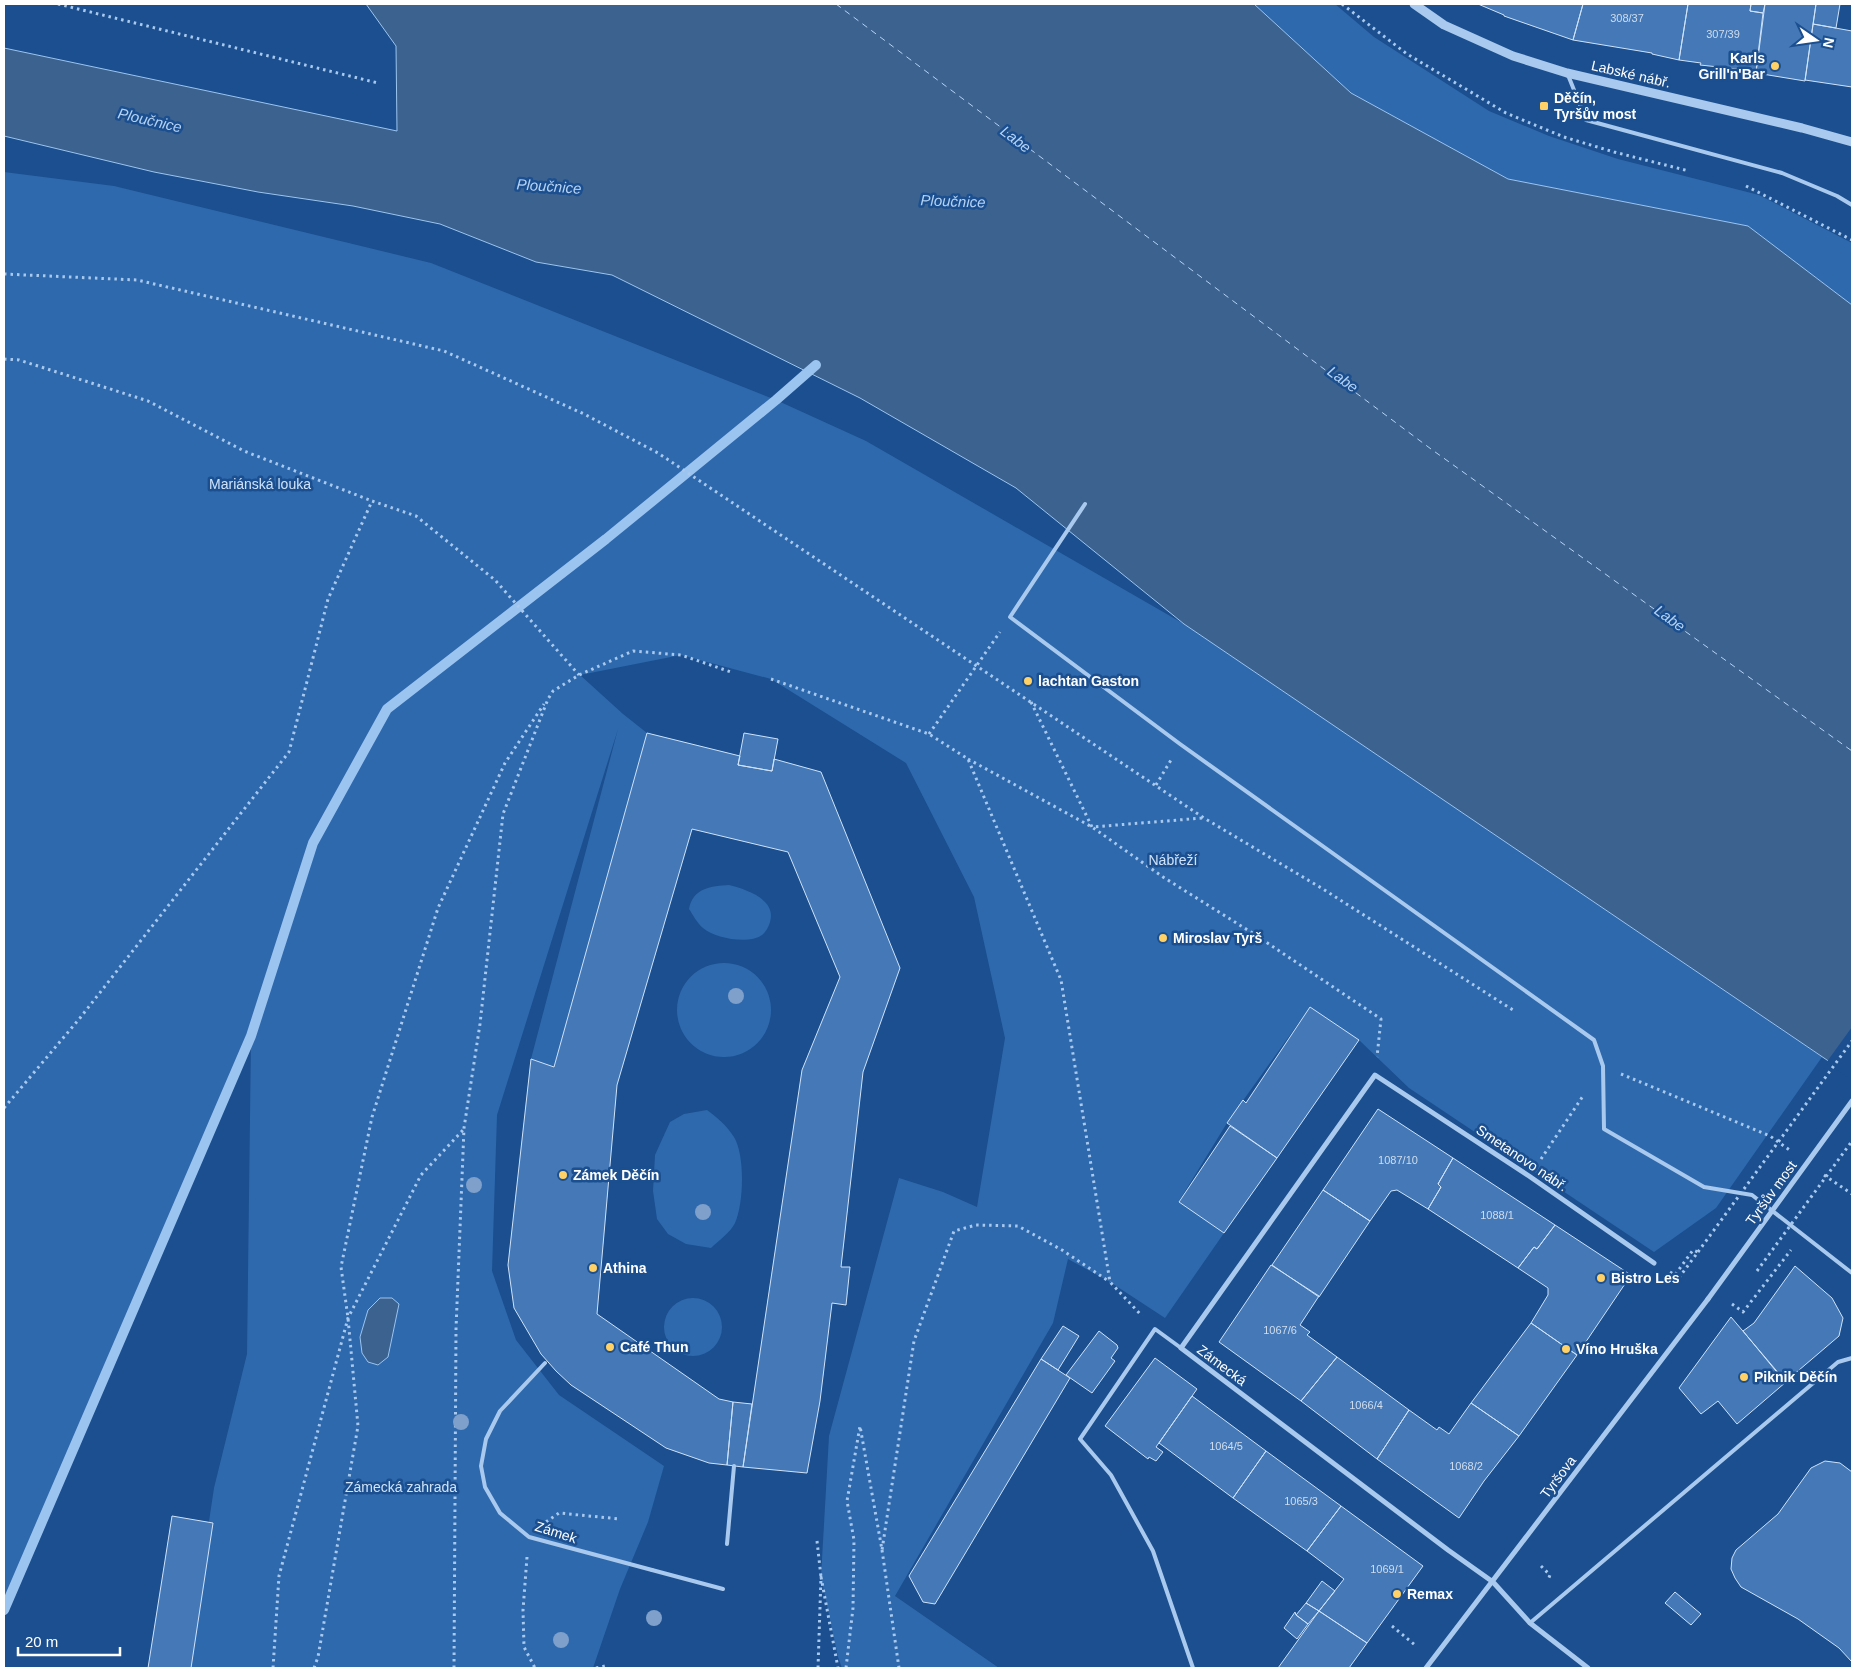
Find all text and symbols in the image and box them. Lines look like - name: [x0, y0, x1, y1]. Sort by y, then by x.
- house number: 308/37: [1610, 12, 1644, 24]
- north arrow: [1791, 15, 1841, 65]
- house number: 307/39: [1706, 28, 1740, 40]
- text: N: [1820, 36, 1838, 50]
- place label: Karls Grill'n'Bar: [1698, 50, 1766, 82]
- street label: Labské nábř.: [1590, 57, 1672, 91]
- marker: Karls Grill'n'Bar: [1769, 60, 1781, 72]
- place label: Děčín, Tyršův most: [1554, 90, 1637, 122]
- marker: Děčín, Tyršův most: [1538, 100, 1550, 112]
- water label: Ploučnice: [116, 104, 184, 136]
- water label: Labe: [998, 122, 1034, 156]
- water label: Ploučnice: [516, 175, 582, 197]
- water label: Ploučnice: [920, 191, 986, 211]
- water label: Labe: [1325, 362, 1361, 396]
- park label: Mariánská louka: [209, 476, 311, 492]
- water label: Labe: [1652, 601, 1688, 635]
- place label: lachtan Gaston: [1038, 673, 1139, 689]
- marker: lachtan Gaston: [1022, 675, 1034, 687]
- park label: Nábřeží: [1148, 852, 1198, 868]
- place label: Miroslav Tyrš: [1173, 930, 1262, 946]
- marker: Miroslav Tyrš: [1157, 932, 1169, 944]
- street label: Smetanovo nábř.: [1473, 1122, 1571, 1194]
- house number: 1087/10: [1378, 1154, 1418, 1166]
- street label: Tyršův most: [1742, 1158, 1800, 1228]
- place label: Zámek Děčín: [573, 1167, 659, 1183]
- marker: Zámek Děčín: [557, 1169, 569, 1181]
- house number: 1088/1: [1480, 1209, 1514, 1221]
- place label: Athina: [603, 1260, 647, 1276]
- marker: Athina: [587, 1262, 599, 1274]
- place label: Bistro Les: [1611, 1270, 1680, 1286]
- marker: Bistro Les: [1595, 1272, 1607, 1284]
- house number: 1067/6: [1263, 1324, 1297, 1336]
- place label: Café Thun: [620, 1339, 688, 1355]
- marker: Café Thun: [604, 1341, 616, 1353]
- street label: Zámecká: [1194, 1341, 1250, 1389]
- place label: Víno Hruška: [1576, 1341, 1658, 1357]
- marker: Víno Hruška: [1560, 1343, 1572, 1355]
- place label: Piknik Děčín: [1754, 1369, 1837, 1385]
- marker: Piknik Děčín: [1738, 1371, 1750, 1383]
- house number: 1066/4: [1349, 1399, 1383, 1411]
- house number: 1064/5: [1209, 1440, 1243, 1452]
- street label: Tyršova: [1537, 1452, 1579, 1501]
- house number: 1068/2: [1449, 1460, 1483, 1472]
- park label: Zámecká zahrada: [345, 1479, 457, 1495]
- house number: 1065/3: [1284, 1495, 1318, 1507]
- street label: Zámek: [533, 1518, 580, 1547]
- house number: 1069/1: [1370, 1563, 1404, 1575]
- place label: Remax: [1407, 1586, 1453, 1602]
- marker: Remax: [1391, 1588, 1403, 1600]
- scale bar: [18, 1624, 120, 1656]
- text: 20 m: [25, 1633, 58, 1650]

